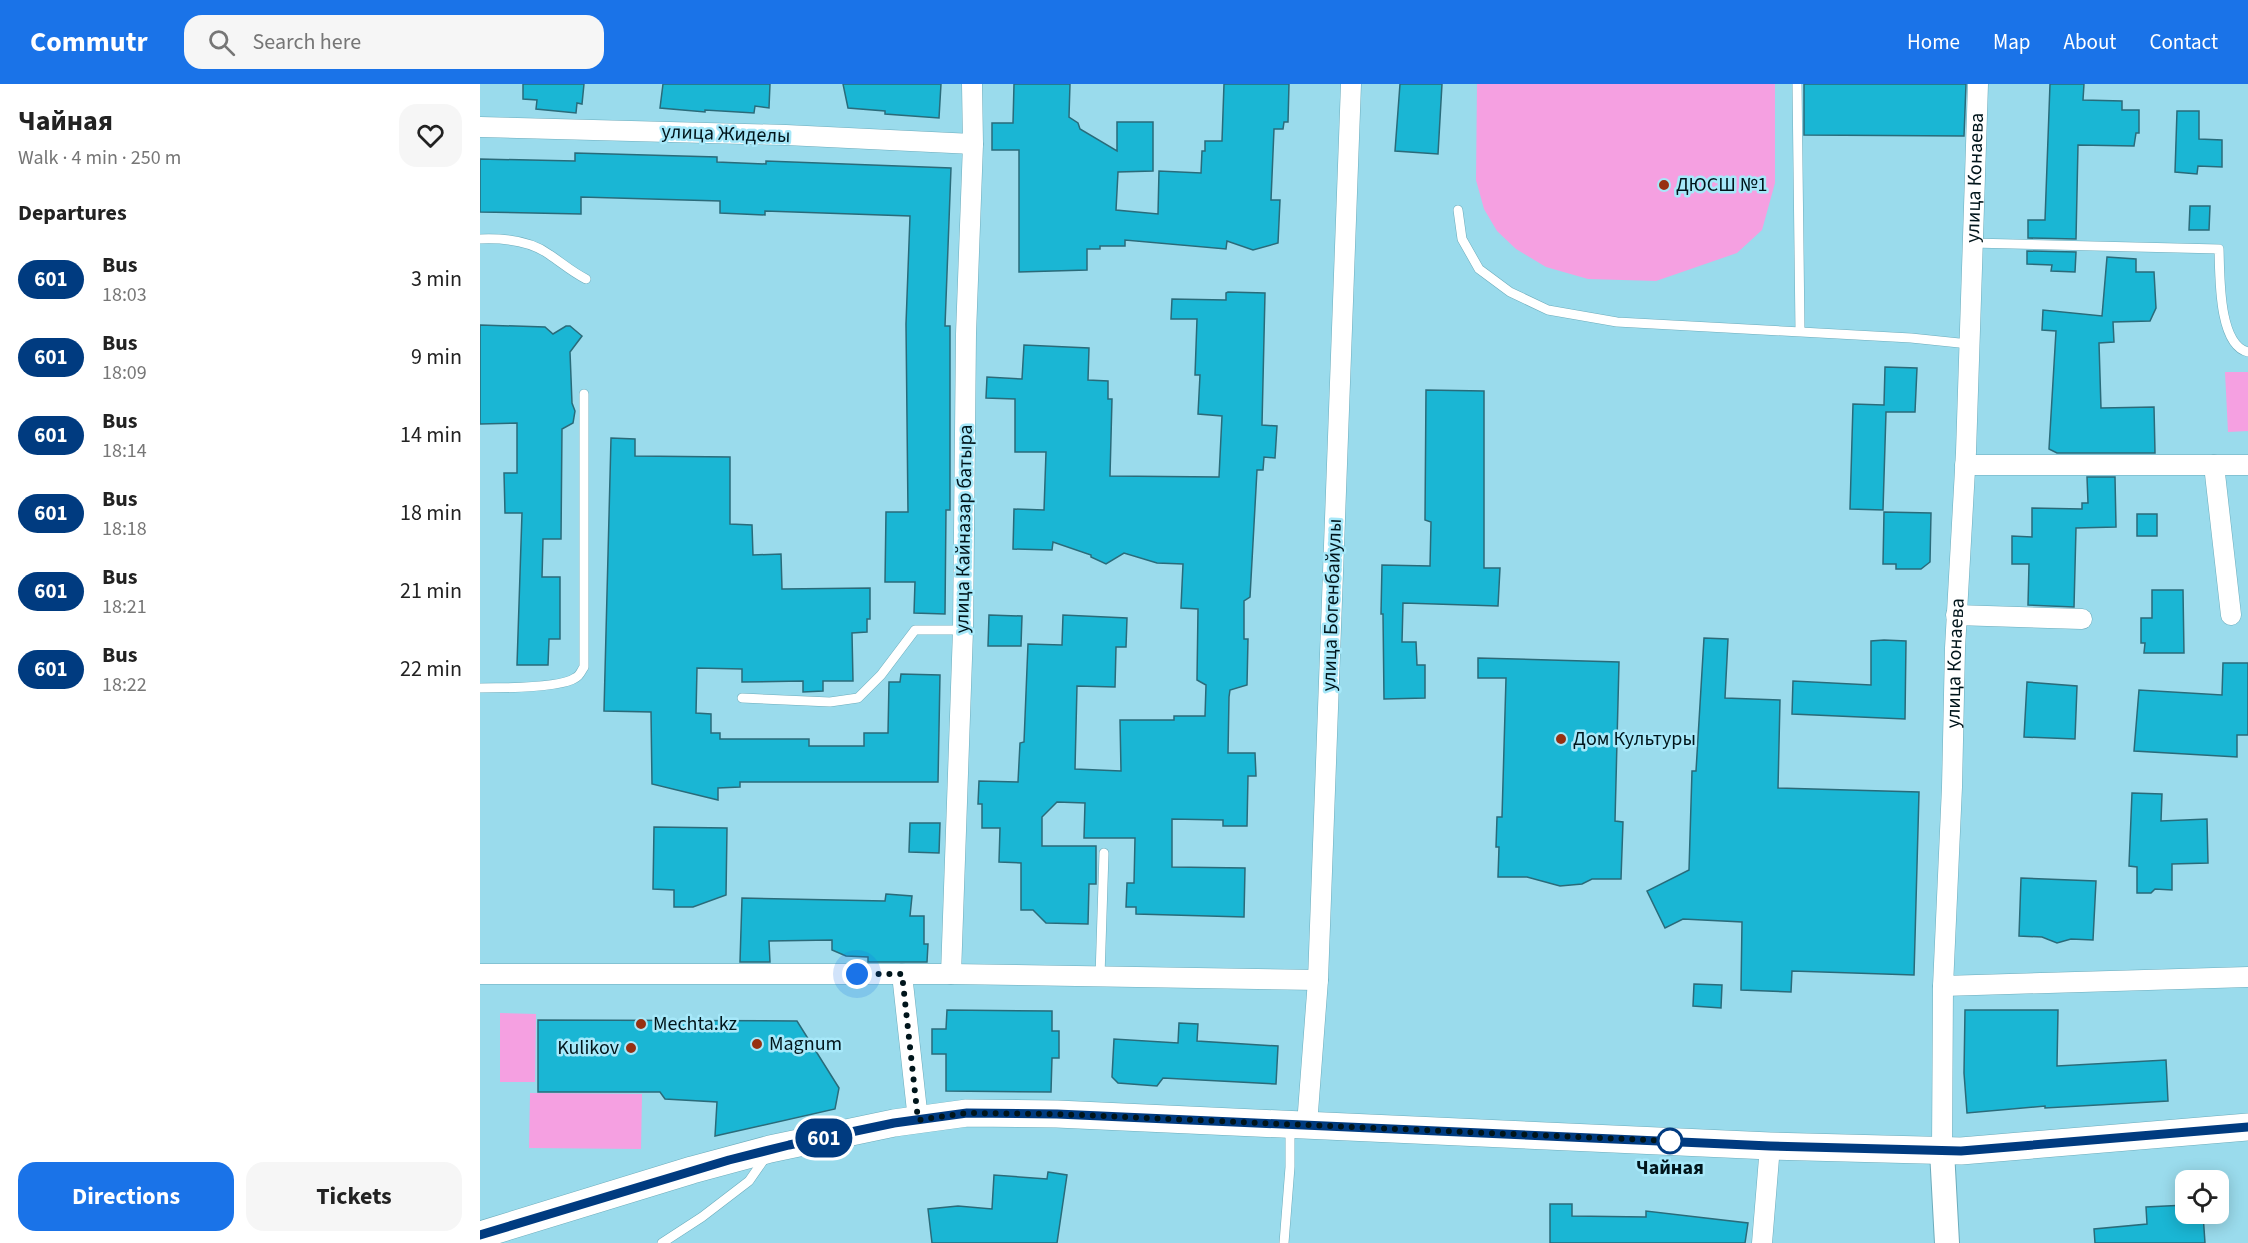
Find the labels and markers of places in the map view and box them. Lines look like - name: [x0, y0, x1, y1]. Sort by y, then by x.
- place label: ДЮСШ №1: [1676, 171, 1768, 199]
- marker: ДЮСШ №1: [1657, 178, 1671, 192]
- place label: Дом Культуры: [1573, 725, 1696, 753]
- marker: Дом Культуры: [1554, 732, 1568, 746]
- place label: Mechta.kz: [653, 1010, 737, 1038]
- marker: Mechta.kz: [634, 1017, 648, 1031]
- place label: Magnum: [769, 1030, 842, 1058]
- place label: Kulikov: [557, 1034, 620, 1062]
- marker: Magnum: [750, 1037, 764, 1051]
- marker: Kulikov: [624, 1041, 638, 1055]
- marker: Чайная: [1657, 1128, 1683, 1154]
- place label: Чайная: [1636, 1154, 1704, 1182]

